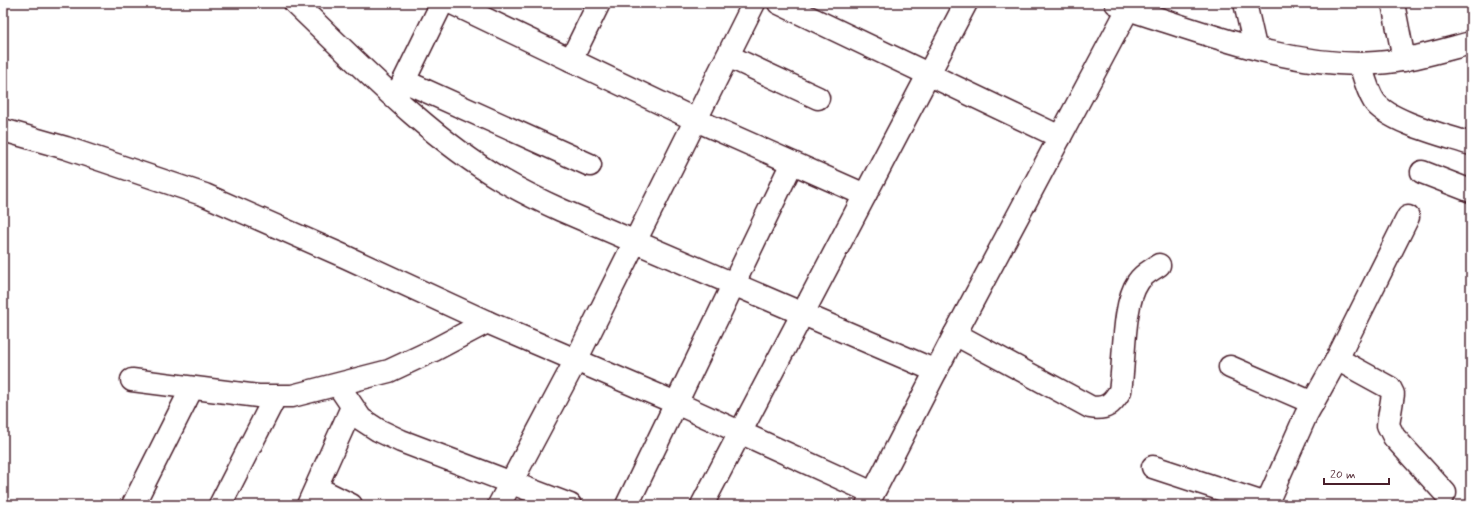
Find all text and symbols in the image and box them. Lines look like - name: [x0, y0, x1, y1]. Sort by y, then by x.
- scale bar: [1324, 460, 1389, 486]
- text: 20 m: [1330, 467, 1356, 483]

